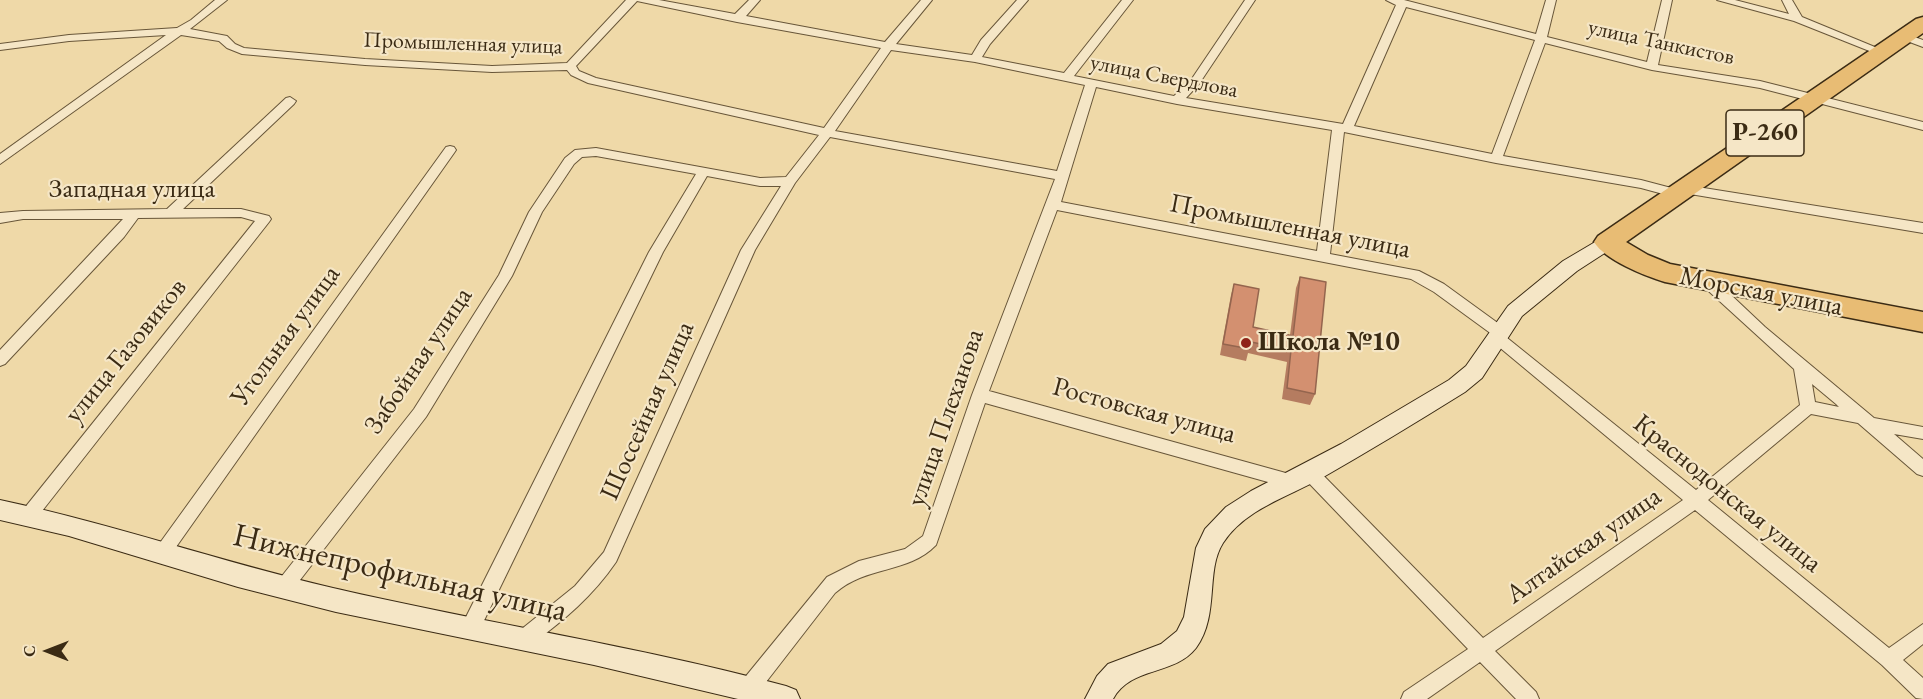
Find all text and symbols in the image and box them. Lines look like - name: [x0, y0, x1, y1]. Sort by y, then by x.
- street label: улица Танкистов: [1585, 15, 1737, 71]
- street label: Промышленная улица: [363, 27, 563, 61]
- street label: улица Свердлова: [1088, 50, 1240, 104]
- road number: Р-260: [1726, 110, 1804, 156]
- street label: Западная улица: [49, 174, 215, 206]
- street label: Промышленная улица: [1167, 188, 1413, 266]
- street label: Угольная улица: [224, 259, 348, 413]
- street label: Морская улица: [1677, 260, 1845, 324]
- street label: улица Газовиков: [58, 272, 194, 430]
- street label: Забойная улица: [358, 282, 480, 440]
- street label: Шоссейная улица: [594, 317, 702, 505]
- street label: улица Плеханова: [900, 325, 992, 511]
- place label: Школа №10: [1258, 327, 1400, 359]
- marker: Школа №10: [1239, 336, 1253, 350]
- street label: Ростовская улица: [1049, 371, 1239, 451]
- street label: Краснодонская улица: [1626, 408, 1828, 580]
- street label: Алтайская улица: [1500, 480, 1668, 612]
- street label: Нижнепрофильная улица: [229, 516, 571, 632]
- north arrow: [18, 621, 78, 681]
- text: С: [19, 645, 40, 657]

